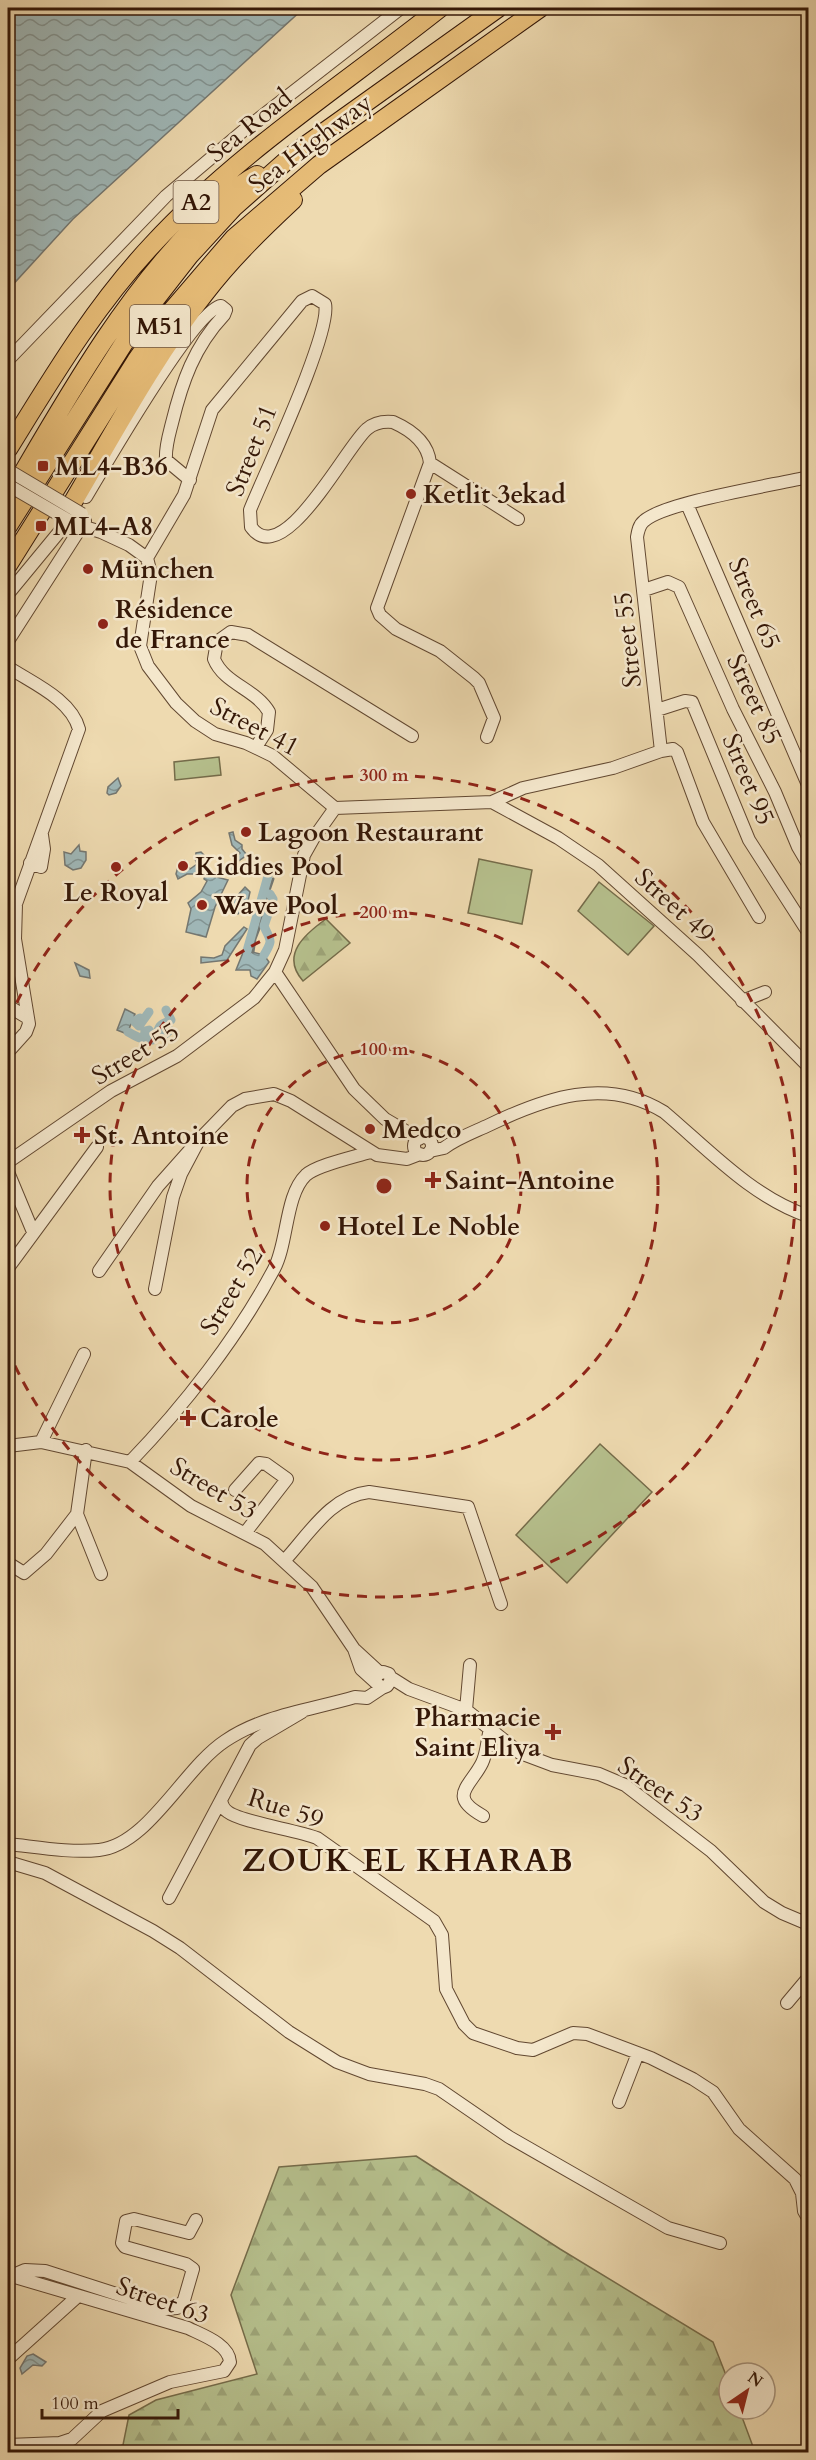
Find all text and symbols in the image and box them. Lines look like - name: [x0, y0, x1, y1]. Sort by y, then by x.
- street label: Sea Road: [199, 80, 299, 171]
- street label: Sea Highway: [241, 85, 380, 202]
- road number: A2: [174, 181, 218, 223]
- road number: M51: [130, 305, 190, 347]
- street label: Street 51: [217, 399, 286, 501]
- place label: ML4-B36: [55, 449, 168, 484]
- marker: ML4-B36: [36, 459, 50, 473]
- place label: Ketlit 3ekad: [423, 477, 566, 512]
- marker: Ketlit 3ekad: [404, 487, 418, 501]
- place label: ML4-A8: [53, 509, 153, 544]
- marker: ML4-A8: [34, 519, 48, 533]
- place label: München: [100, 552, 214, 587]
- street label: Street 65: [720, 552, 789, 654]
- marker: München: [81, 562, 95, 576]
- street label: Street 55: [605, 590, 650, 690]
- place label: Résidence de France: [115, 592, 233, 657]
- marker: Résidence de France: [96, 617, 110, 631]
- street label: Street 85: [718, 648, 791, 750]
- street label: Street 41: [204, 688, 305, 764]
- street label: Street 95: [714, 728, 783, 830]
- text: 300 m: [359, 763, 409, 788]
- place label: Lagoon Restaurant: [258, 815, 483, 850]
- marker: Lagoon Restaurant: [239, 825, 253, 839]
- place label: Kiddies Pool: [195, 849, 344, 884]
- marker: Kiddies Pool: [176, 859, 190, 873]
- marker: Le Royal: [109, 860, 123, 874]
- street label: Street 49: [627, 860, 722, 951]
- place label: Le Royal: [64, 875, 169, 910]
- place label: Wave Pool: [213, 888, 339, 923]
- marker: Wave Pool: [195, 898, 209, 912]
- text: 200 m: [359, 900, 409, 925]
- street label: Street 55: [85, 1014, 185, 1093]
- text: 100 m: [359, 1037, 409, 1062]
- place label: Medco: [382, 1112, 462, 1147]
- place label: St. Antoine: [94, 1118, 229, 1153]
- marker: Medco: [363, 1122, 377, 1136]
- marker: St. Antoine: [75, 1128, 89, 1142]
- place label: Saint-Antoine: [445, 1163, 615, 1198]
- marker: Saint-Antoine: [426, 1173, 440, 1187]
- centre of rings: [374, 1176, 394, 1196]
- place label: Hotel Le Noble: [337, 1209, 520, 1244]
- marker: Hotel Le Noble: [318, 1219, 332, 1233]
- street label: Street 52: [192, 1241, 271, 1341]
- place label: Carole: [200, 1401, 279, 1436]
- marker: Carole: [181, 1411, 195, 1425]
- street label: Street 53: [164, 1449, 264, 1528]
- place label: Pharmacie Saint Eliya: [414, 1700, 541, 1765]
- marker: Pharmacie Saint Eliya: [546, 1725, 560, 1739]
- street label: Street 53: [611, 1748, 710, 1831]
- street label: Rue 59: [243, 1780, 328, 1837]
- district label: ZOUK EL KHARAB: [242, 1839, 574, 1883]
- street label: Street 63: [112, 2268, 214, 2333]
- north arrow: [717, 2361, 777, 2421]
- text: N: [743, 2367, 767, 2393]
- scale bar: [42, 2382, 178, 2420]
- text: 100 m: [51, 2391, 99, 2416]

